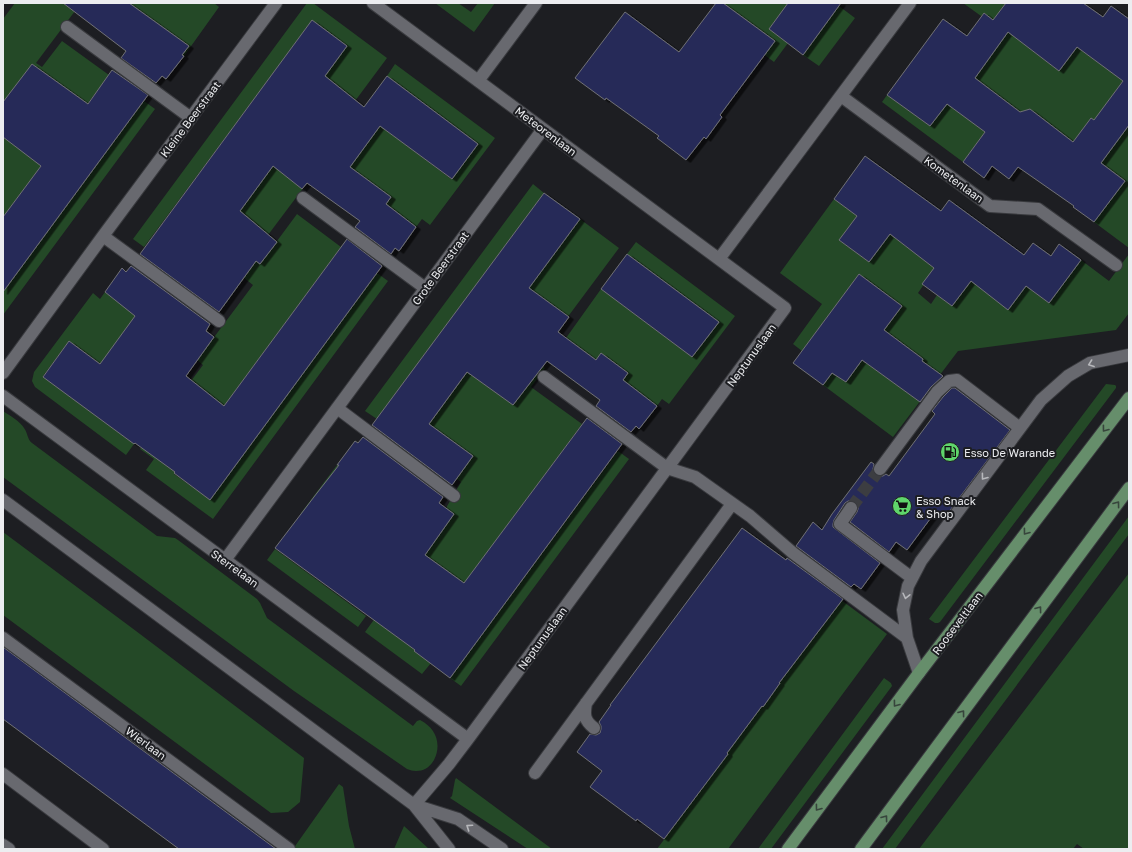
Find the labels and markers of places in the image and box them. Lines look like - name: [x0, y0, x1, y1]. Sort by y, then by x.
- fuel station icon: Esso De Warande: [939, 441, 961, 463]
- place label: Esso De Warande: [964, 446, 1055, 459]
- place label: Esso Snack & Shop: [916, 494, 976, 520]
- supermarket icon: Esso Snack & Shop: [891, 495, 913, 517]

